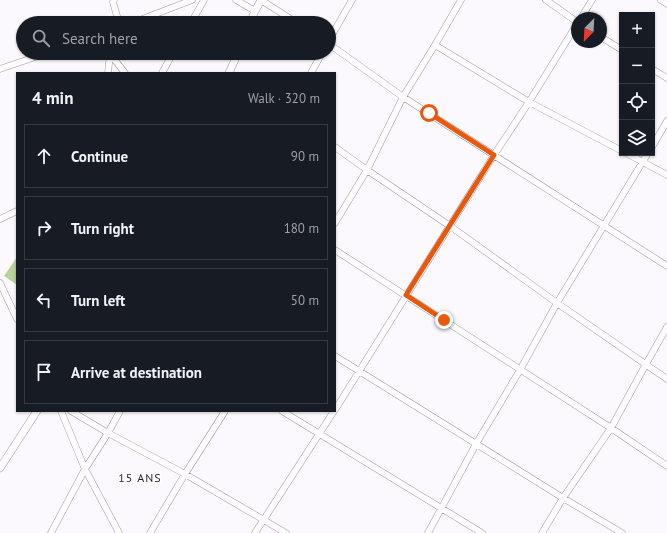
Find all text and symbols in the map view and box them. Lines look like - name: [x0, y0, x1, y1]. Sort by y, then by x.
- north arrow: [571, 12, 607, 48]
- map controls: [619, 12, 655, 156]
- button: +: [619, 12, 655, 48]
- search box: [16, 16, 336, 60]
- icon: search: [30, 27, 52, 49]
- text: Search here: [62, 29, 138, 48]
- button: −: [619, 48, 655, 84]
- button: locate: [619, 84, 655, 120]
- text: 4 min: [32, 87, 73, 109]
- text: Walk · 320 m: [248, 90, 320, 107]
- route start: [420, 104, 438, 122]
- button: layers: [619, 120, 655, 156]
- icon: ahead: [33, 145, 55, 167]
- text: Continue: [71, 147, 128, 166]
- text: 90 m: [291, 148, 319, 165]
- icon: right: [33, 217, 55, 239]
- text: Turn right: [71, 219, 134, 238]
- text: 180 m: [284, 220, 319, 237]
- icon: left: [33, 289, 55, 311]
- text: Turn left: [71, 291, 125, 310]
- text: 50 m: [291, 292, 319, 309]
- route end: [435, 311, 453, 329]
- icon: arrive: [33, 361, 55, 383]
- text: Arrive at destination: [71, 363, 202, 382]
- district label: 15 ANS: [118, 470, 162, 485]

